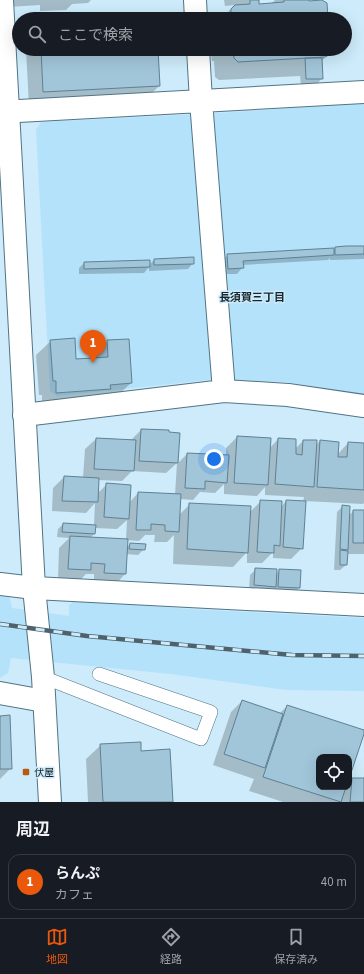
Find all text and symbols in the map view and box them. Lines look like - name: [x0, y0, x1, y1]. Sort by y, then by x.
- search box: [12, 12, 352, 56]
- icon: search: [26, 23, 48, 45]
- text: ここで検索: [58, 25, 133, 46]
- district label: 長須賀三丁目: [219, 290, 285, 305]
- pin: 1: [80, 330, 106, 363]
- your location: [204, 449, 224, 469]
- map controls: [316, 754, 352, 790]
- button: locate: [316, 754, 352, 790]
- place label: 伏屋: [34, 766, 54, 780]
- marker: 伏屋: [21, 767, 31, 777]
- text: 周辺: [16, 818, 50, 842]
- text: らんぷ: [55, 863, 100, 884]
- text: 1: [27, 873, 33, 891]
- text: 40 m: [321, 873, 347, 891]
- text: カフェ: [55, 886, 94, 904]
- tab: 地図: [46, 926, 68, 967]
- tab: 経路: [160, 926, 182, 967]
- tab: 保存済み: [274, 926, 318, 967]

